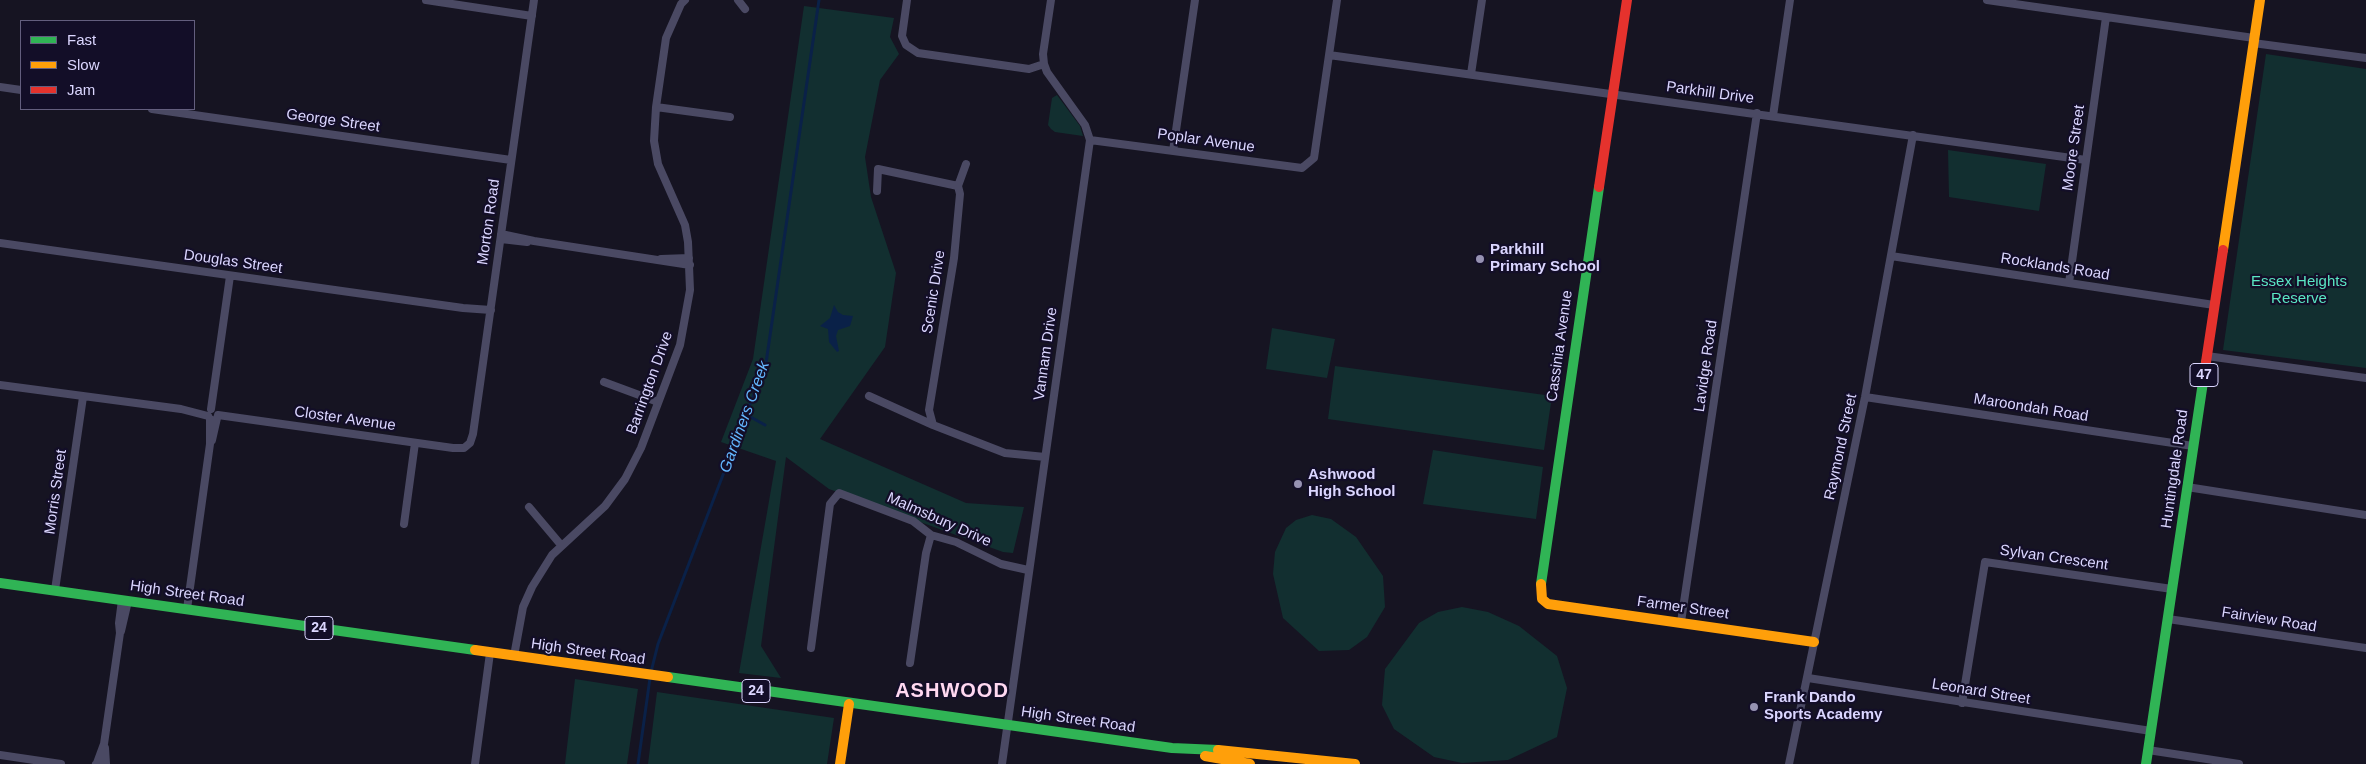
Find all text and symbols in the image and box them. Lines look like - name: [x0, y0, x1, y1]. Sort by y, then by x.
- legend: [20, 20, 195, 110]
- text: Fast: [67, 31, 96, 48]
- text: Slow: [67, 56, 100, 73]
- street label: Parkhill Drive: [1665, 78, 1755, 108]
- text: Jam: [67, 81, 95, 98]
- street label: Moore Street: [2059, 104, 2089, 192]
- street label: George Street: [285, 106, 381, 136]
- street label: Poplar Avenue: [1156, 125, 1256, 157]
- street label: Morton Road: [474, 178, 504, 266]
- place label: Parkhill Primary School: [1490, 241, 1600, 276]
- street label: Douglas Street: [183, 246, 283, 278]
- street label: Scenic Drive: [919, 249, 949, 335]
- street label: Rocklands Road: [1999, 250, 2111, 284]
- marker: Parkhill Primary School: [1474, 253, 1486, 265]
- park label: Essex Heights Reserve: [2251, 273, 2347, 308]
- street label: Cassinia Avenue: [1543, 289, 1577, 403]
- street label: Vannam Drive: [1031, 306, 1061, 402]
- street label: Lavidge Road: [1691, 319, 1721, 413]
- street label: Barrington Drive: [623, 329, 677, 437]
- water label: Gardiners Creek: [716, 359, 774, 475]
- road number: 47: [2190, 364, 2218, 386]
- street label: Maroondah Road: [1972, 390, 2090, 426]
- street label: Raymond Street: [1821, 392, 1861, 502]
- street label: Closter Avenue: [293, 403, 397, 435]
- street label: Huntingdale Road: [2158, 408, 2192, 530]
- street label: Morris Street: [41, 448, 71, 536]
- place label: Ashwood High School: [1308, 466, 1395, 501]
- marker: Ashwood High School: [1292, 478, 1304, 490]
- street label: Malmsbury Drive: [884, 489, 994, 551]
- street label: Sylvan Crescent: [1999, 541, 2109, 575]
- street label: High Street Road: [129, 577, 245, 611]
- street label: Farmer Street: [1636, 593, 1730, 623]
- street label: Fairview Road: [2220, 604, 2318, 636]
- road number: 24: [305, 616, 333, 640]
- street label: High Street Road: [530, 635, 646, 669]
- street label: Leonard Street: [1931, 675, 2031, 709]
- road number: 24: [742, 679, 770, 702]
- district label: ASHWOOD: [894, 679, 1010, 703]
- place label: Frank Dando Sports Academy: [1764, 689, 1882, 724]
- marker: Frank Dando Sports Academy: [1748, 701, 1760, 713]
- street label: High Street Road: [1020, 703, 1136, 737]

